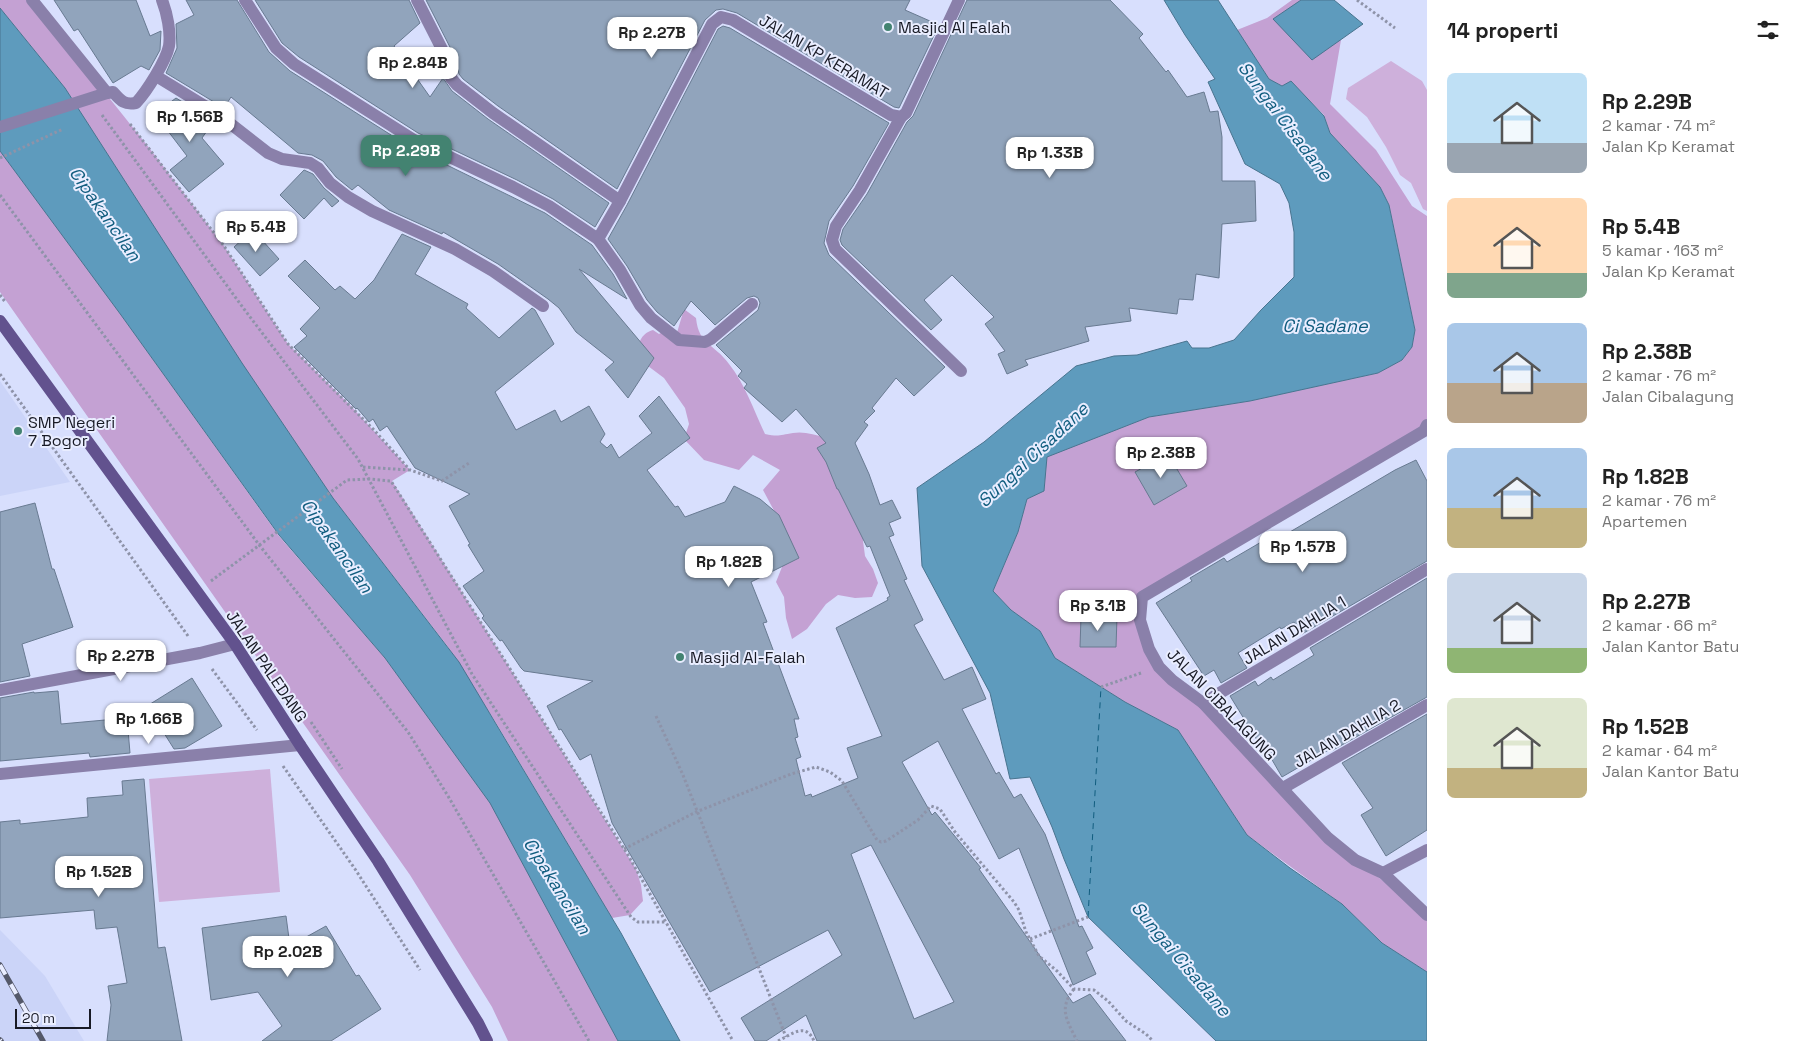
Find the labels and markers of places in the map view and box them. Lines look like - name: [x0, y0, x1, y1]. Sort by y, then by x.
- pin: Rp 2.27B: [600, 17, 704, 59]
- place label: Masjid Al Falah: [898, 17, 1010, 38]
- marker: Masjid Al Falah: [882, 21, 894, 33]
- pin: Rp 2.84B: [361, 46, 465, 89]
- pin: Rp 1.56B: [138, 100, 242, 143]
- pin: Rp 2.29B: [354, 134, 458, 177]
- pin: Rp 1.33B: [998, 136, 1102, 179]
- pin: Rp 5.4B: [210, 210, 302, 253]
- place label: SMP Negeri 7 Bogor: [28, 412, 115, 451]
- marker: SMP Negeri 7 Bogor: [12, 425, 24, 437]
- pin: Rp 2.38B: [1109, 436, 1213, 479]
- pin: Rp 1.57B: [1251, 530, 1355, 573]
- pin: Rp 1.82B: [677, 546, 781, 588]
- pin: Rp 3.1B: [1052, 590, 1144, 632]
- pin: Rp 2.27B: [69, 640, 173, 682]
- place label: Masjid Al-Falah: [690, 647, 805, 668]
- marker: Masjid Al-Falah: [674, 651, 686, 663]
- pin: Rp 1.66B: [97, 702, 201, 745]
- pin: Rp 1.52B: [47, 856, 151, 898]
- pin: Rp 2.02B: [236, 936, 340, 978]

